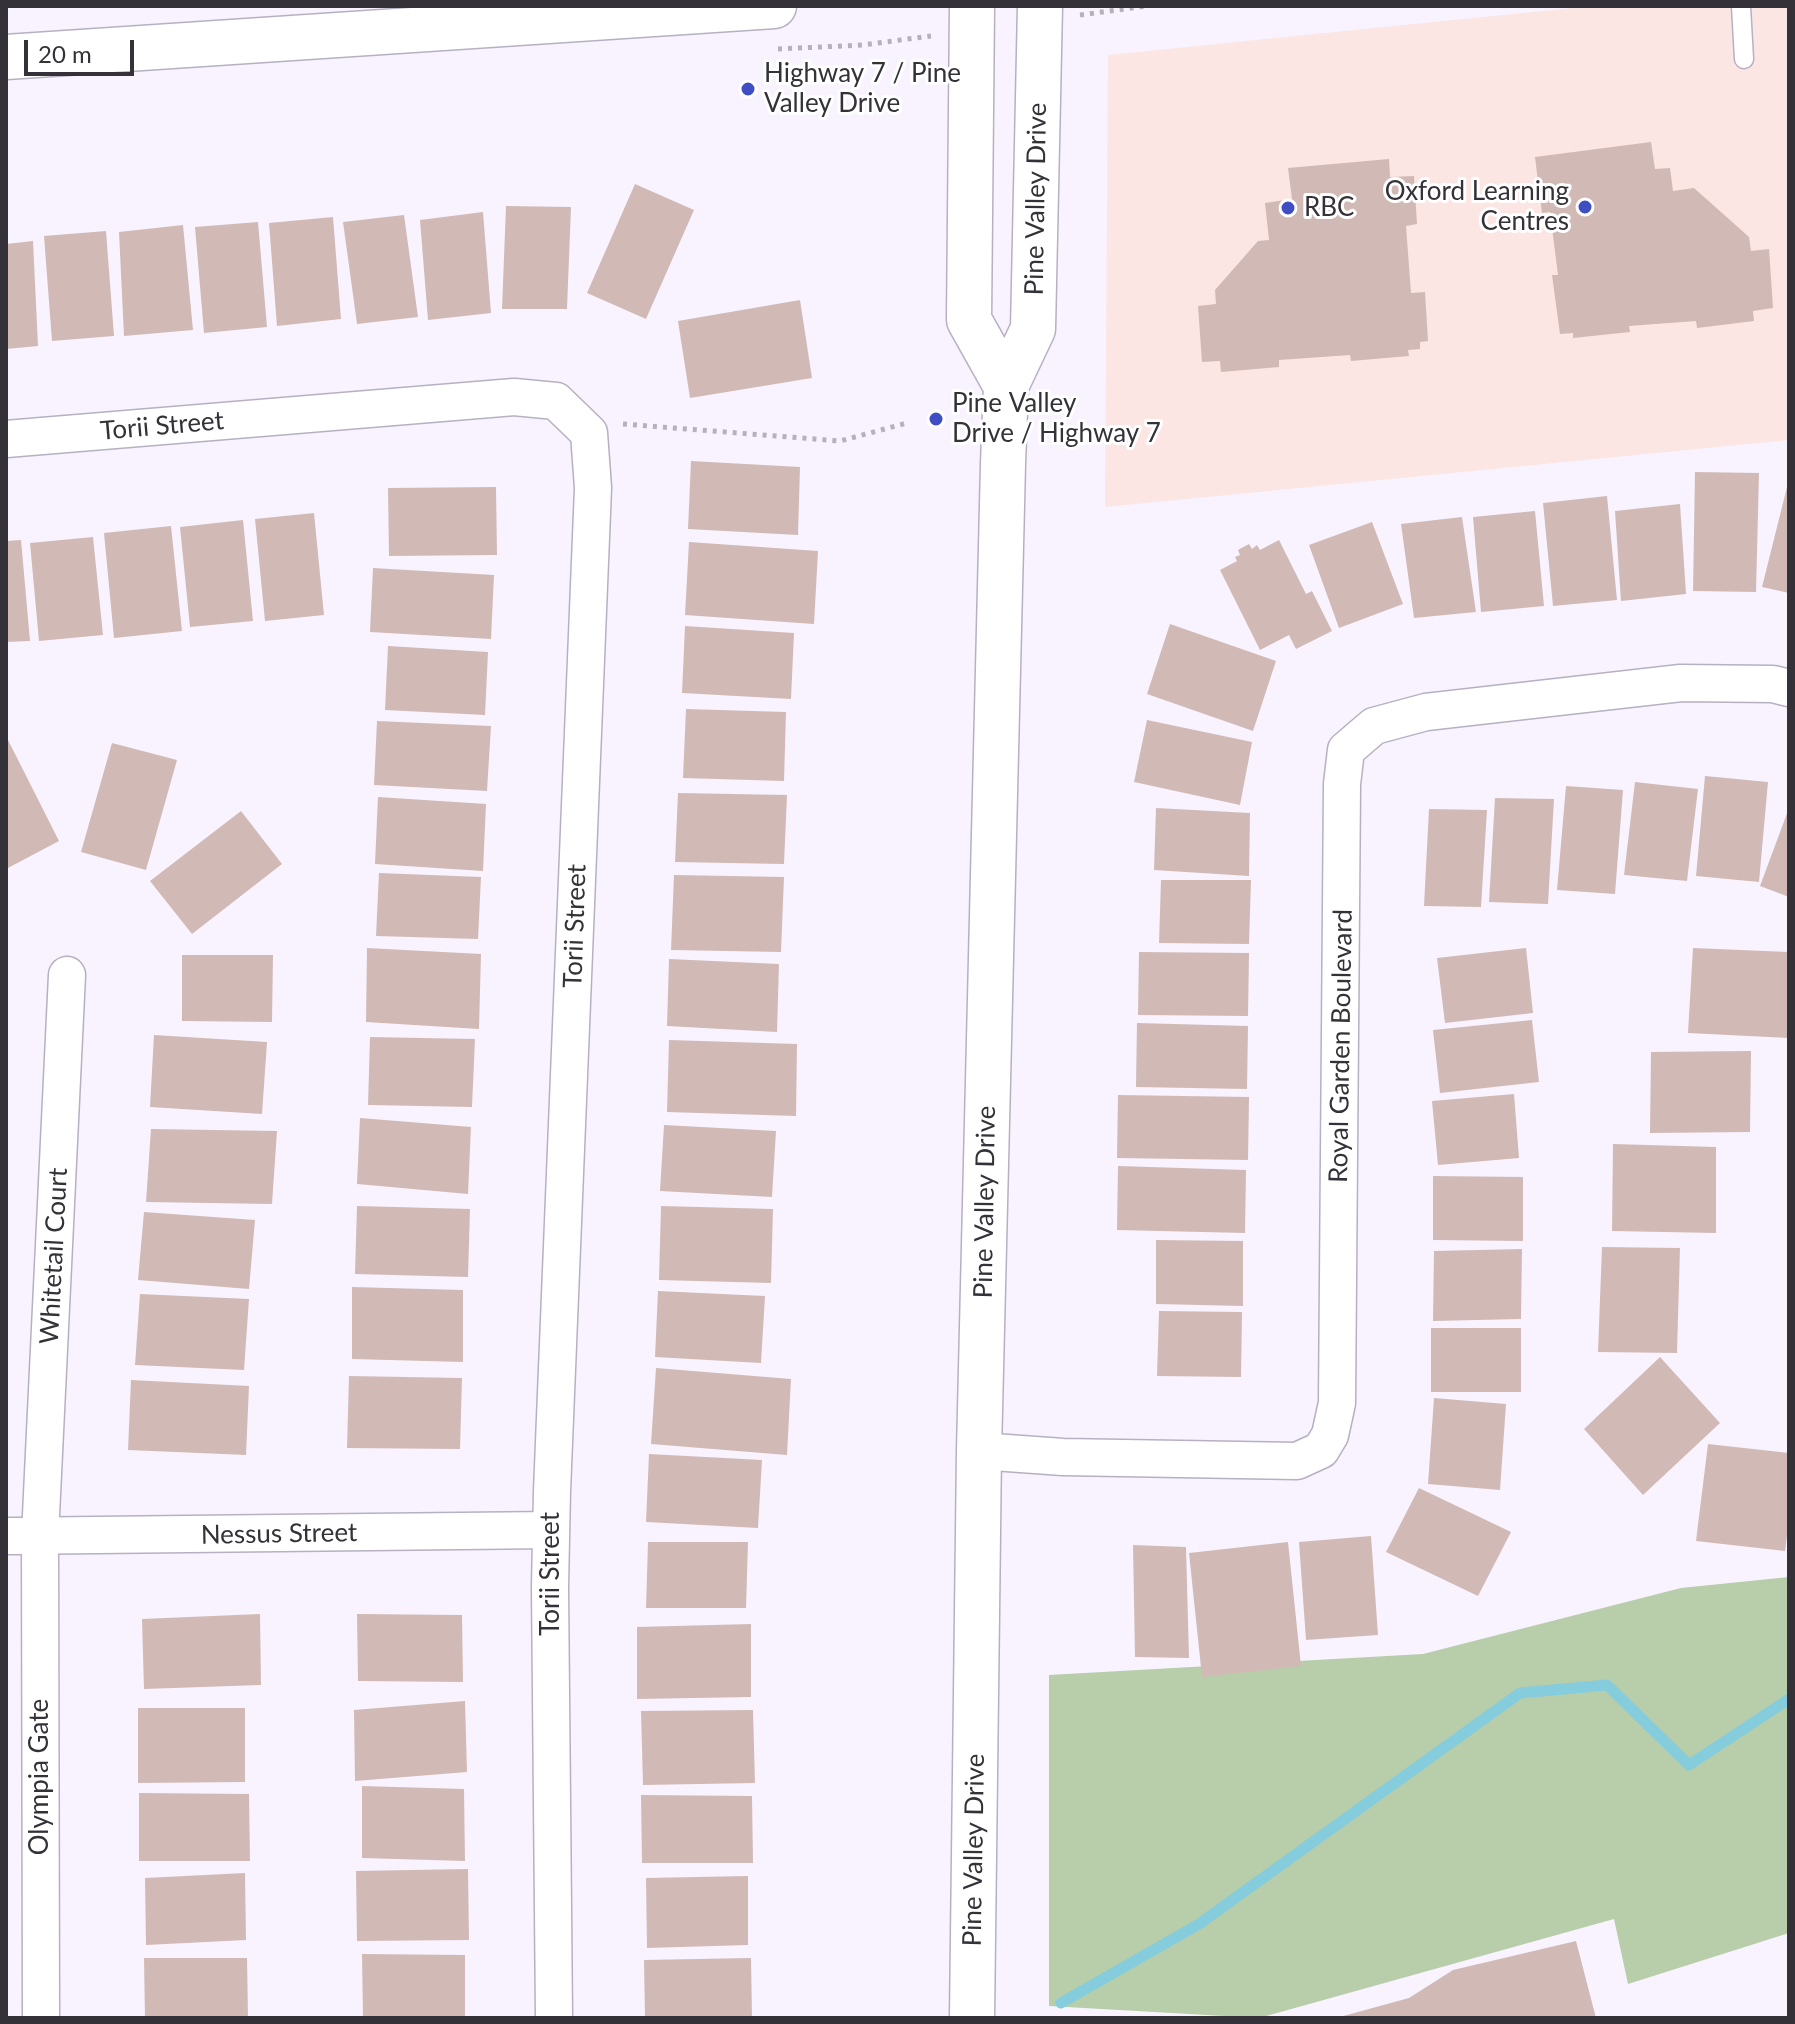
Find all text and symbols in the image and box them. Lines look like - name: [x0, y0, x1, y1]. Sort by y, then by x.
- scale bar: [28, 24, 138, 74]
- text: 20 m: [38, 39, 92, 68]
- place label: Highway 7 / Pine Valley Drive: [764, 58, 961, 120]
- marker: Highway 7 / Pine Valley Drive: [739, 80, 757, 98]
- street label: Pine Valley Drive: [1019, 102, 1053, 296]
- place label: Oxford Learning Centres: [1385, 176, 1569, 238]
- place label: RBC: [1304, 192, 1354, 224]
- marker: Oxford Learning Centres: [1576, 198, 1594, 216]
- marker: RBC: [1279, 199, 1297, 217]
- place label: Pine Valley Drive / Highway 7: [952, 388, 1161, 450]
- street label: Torii Street: [99, 405, 225, 447]
- marker: Pine Valley Drive / Highway 7: [927, 410, 945, 428]
- street label: Torii Street: [557, 864, 593, 988]
- street label: Royal Garden Boulevard: [1323, 909, 1359, 1183]
- street label: Pine Valley Drive: [968, 1105, 1002, 1299]
- street label: Whitetail Court: [34, 1167, 74, 1345]
- street label: Torii Street: [535, 1512, 567, 1636]
- street label: Nessus Street: [200, 1517, 358, 1551]
- street label: Olympia Gate: [24, 1699, 56, 1855]
- street label: Pine Valley Drive: [957, 1753, 991, 1947]

